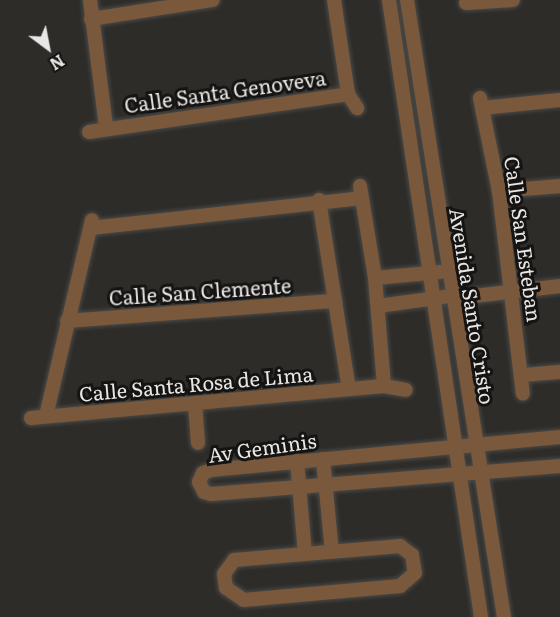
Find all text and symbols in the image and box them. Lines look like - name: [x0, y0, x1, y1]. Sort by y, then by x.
- north arrow: [18, 18, 78, 78]
- text: N: [45, 50, 70, 77]
- street label: Calle Santa Genoveva: [123, 65, 327, 117]
- street label: Calle San Esteban: [500, 155, 548, 323]
- street label: Avenida Santo Cristo: [446, 206, 500, 406]
- street label: Calle San Clemente: [108, 273, 292, 309]
- street label: Calle Santa Rosa de Lima: [78, 361, 314, 405]
- street label: Av Geminis: [206, 428, 318, 466]

